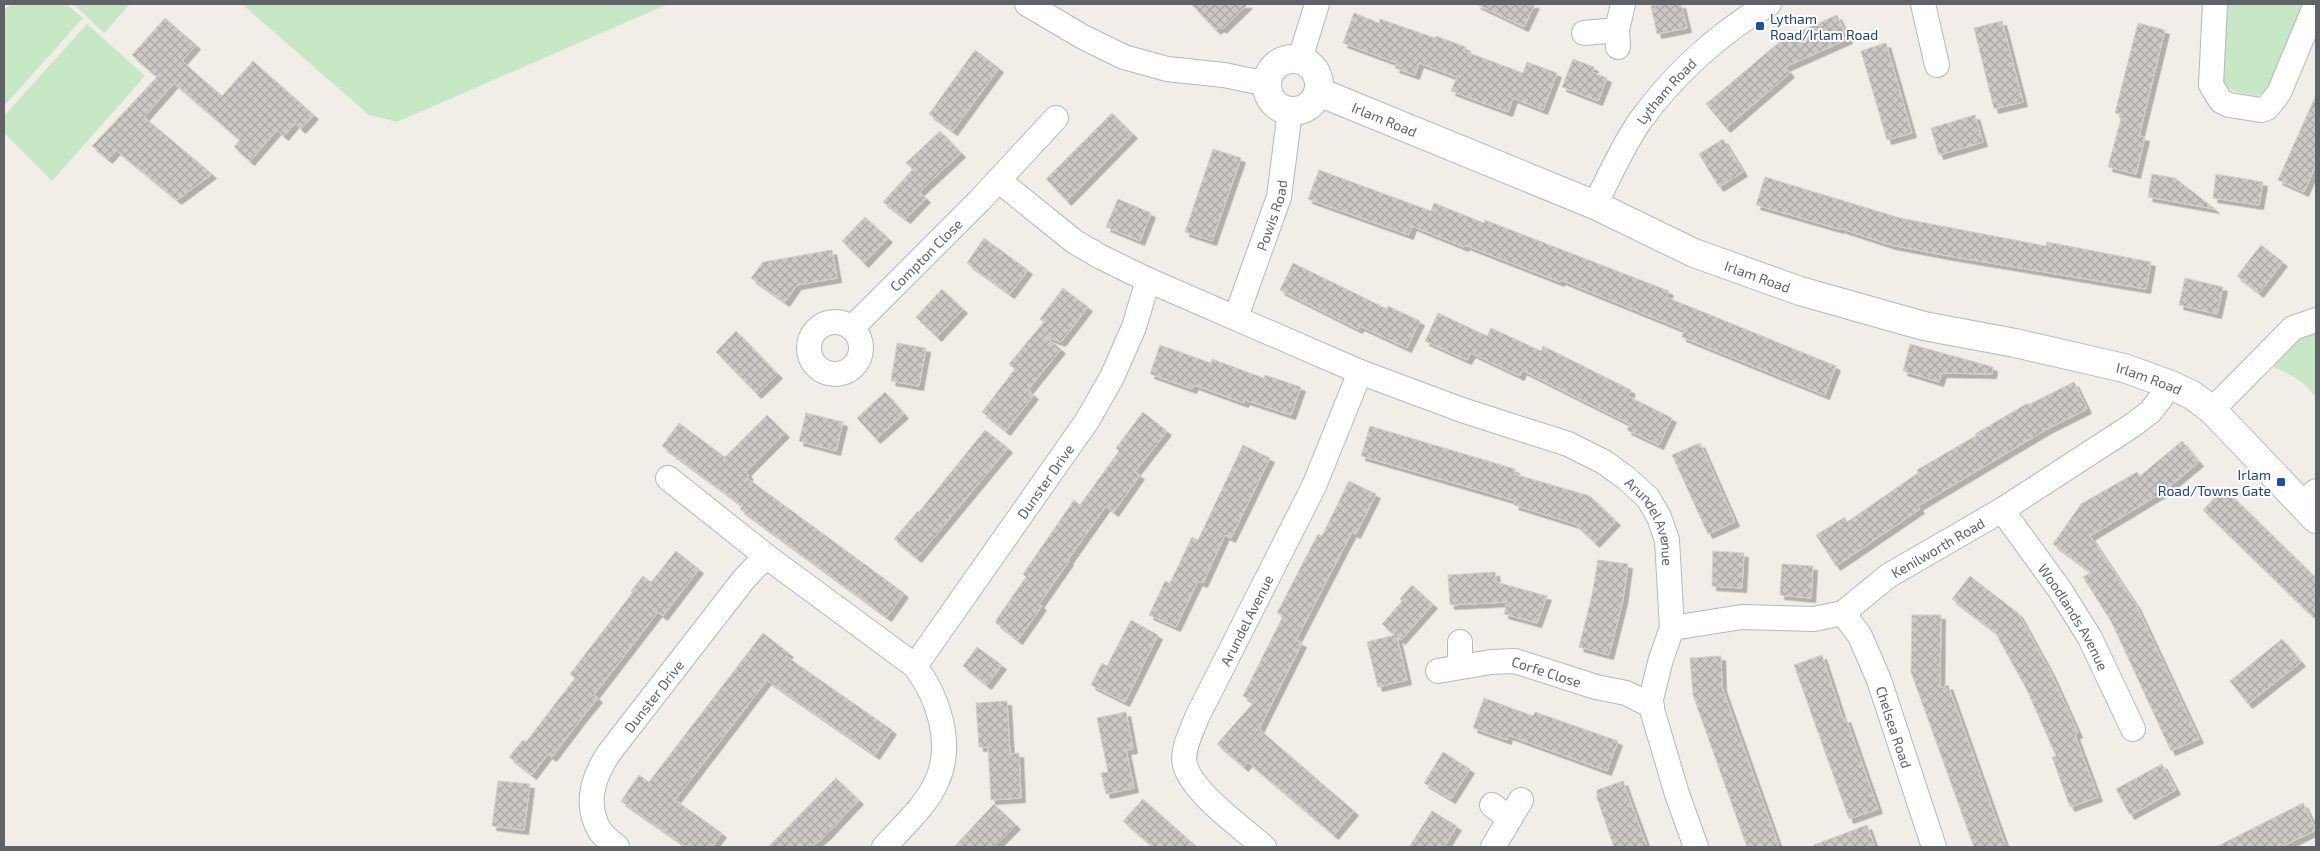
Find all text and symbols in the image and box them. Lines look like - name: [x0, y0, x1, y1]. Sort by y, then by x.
- place label: Lytham Road/Irlam Road: [1770, 10, 1878, 43]
- marker: Lytham Road/Irlam Road: [1754, 20, 1766, 32]
- street label: Lytham Road: [1632, 54, 1699, 127]
- street label: Irlam Road: [1350, 98, 1420, 140]
- street label: Powis Road: [1252, 179, 1290, 253]
- street label: Compton Close: [886, 215, 965, 294]
- street label: Irlam Road: [1723, 256, 1793, 295]
- street label: Irlam Road: [2115, 358, 2185, 398]
- street label: Dunster Drive: [1013, 440, 1077, 522]
- place label: Irlam Road/Towns Gate: [2158, 466, 2271, 499]
- street label: Arundel Avenue: [1622, 473, 1677, 566]
- marker: Irlam Road/Towns Gate: [2275, 476, 2287, 488]
- street label: Kenilworth Road: [1888, 514, 1987, 581]
- street label: Woodlands Avenue: [2035, 560, 2112, 673]
- street label: Arundel Avenue: [1216, 572, 1276, 668]
- street label: Corfe Close: [1510, 652, 1584, 690]
- street label: Dunster Drive: [620, 656, 687, 735]
- street label: Chelsea Road: [1873, 684, 1916, 770]

